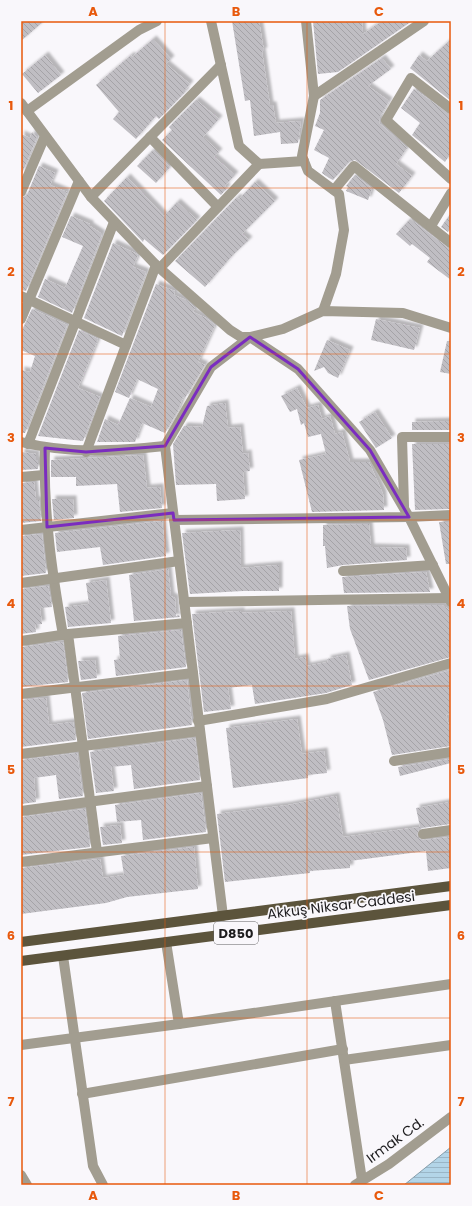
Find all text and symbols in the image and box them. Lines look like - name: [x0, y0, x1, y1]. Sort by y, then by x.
- text: A: [88, 2, 98, 21]
- text: B: [232, 2, 241, 21]
- text: C: [374, 2, 384, 21]
- text: 1: [9, 96, 13, 115]
- text: 1: [459, 96, 463, 115]
- text: 2: [7, 262, 15, 281]
- text: 2: [457, 262, 465, 281]
- text: 3: [7, 428, 15, 447]
- text: 3: [457, 428, 465, 447]
- text: 4: [7, 594, 16, 613]
- text: 4: [457, 594, 466, 613]
- text: 5: [7, 760, 15, 779]
- text: 5: [457, 760, 465, 779]
- street label: Akkuş Niksar Caddesi: [266, 886, 416, 924]
- road number: D850: [214, 922, 258, 944]
- text: 6: [7, 926, 15, 945]
- text: 6: [457, 926, 465, 945]
- text: 7: [8, 1092, 15, 1111]
- text: 7: [458, 1092, 465, 1111]
- street label: Irmak Cd.: [362, 1112, 428, 1168]
- text: A: [88, 1186, 98, 1205]
- text: B: [232, 1186, 241, 1205]
- text: C: [374, 1186, 384, 1205]

